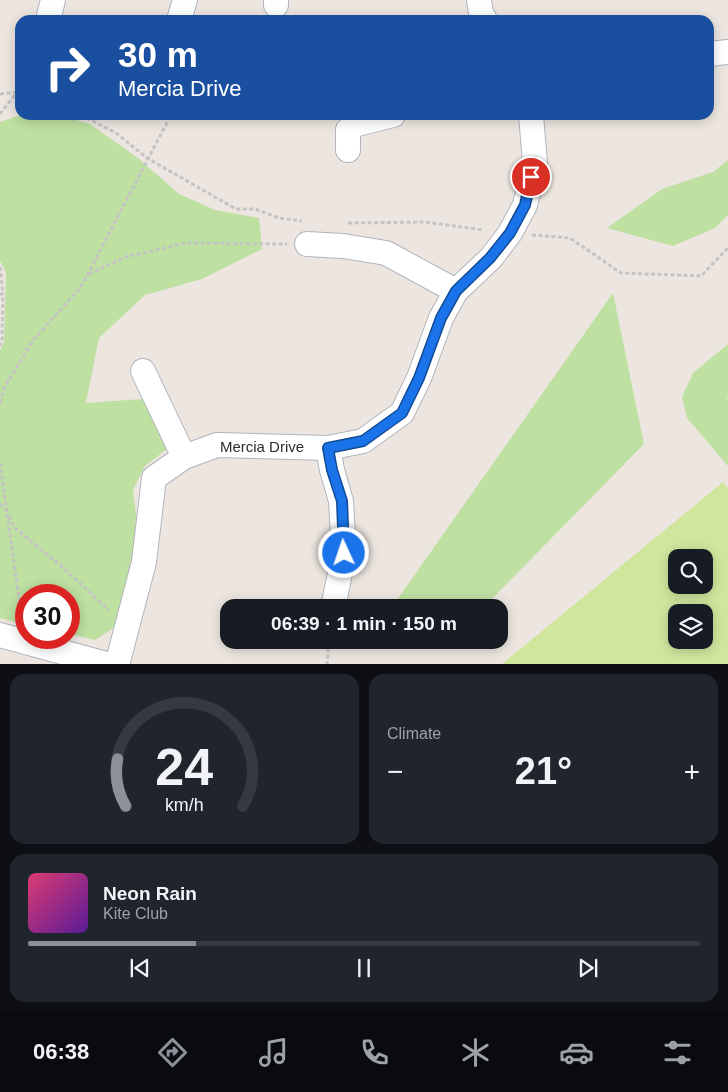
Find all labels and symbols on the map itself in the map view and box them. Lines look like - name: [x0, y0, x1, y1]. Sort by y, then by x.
- pin: [510, 156, 552, 198]
- street label: Mercia Drive: [220, 438, 304, 455]
- position arrow: [317, 526, 369, 578]
- speed limit sign: 30: [15, 584, 80, 649]

